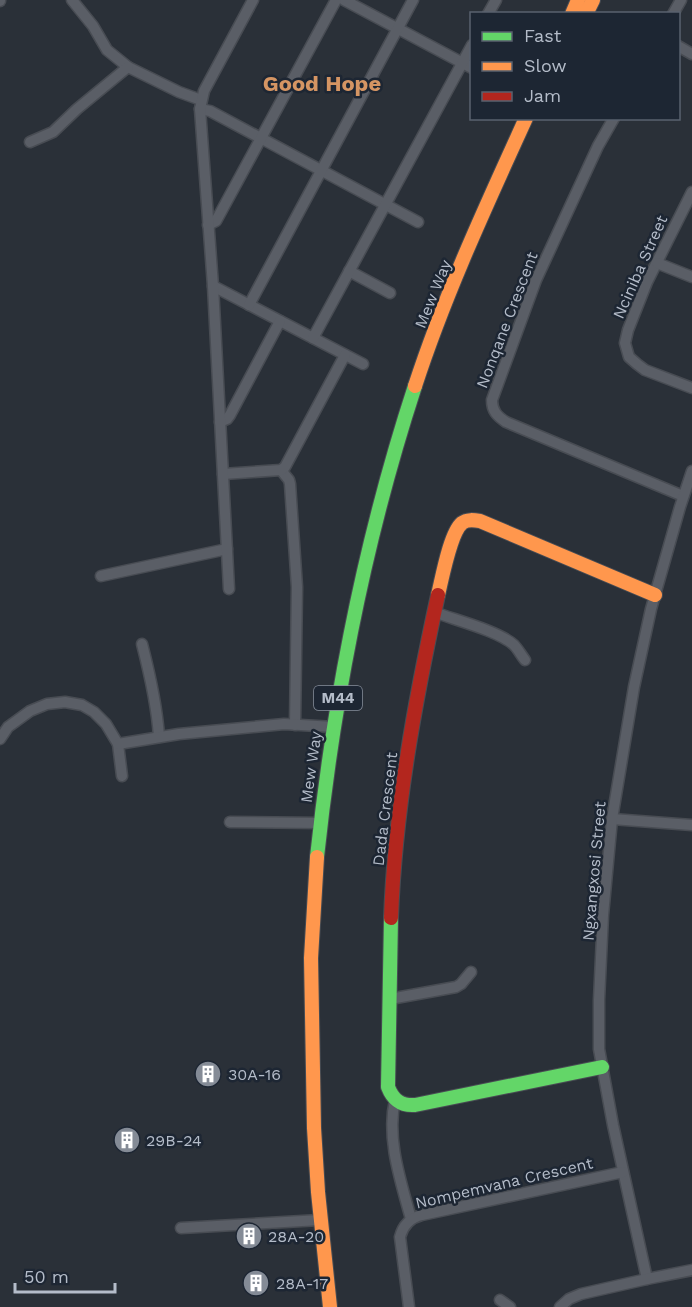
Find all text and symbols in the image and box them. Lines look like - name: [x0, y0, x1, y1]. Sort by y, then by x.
- legend: [470, 12, 680, 120]
- text: Fast: [524, 25, 562, 46]
- text: Slow: [524, 55, 567, 76]
- district label: Good Hope: [263, 71, 381, 96]
- text: Jam: [524, 85, 561, 106]
- street label: Nciniba Street: [609, 212, 671, 322]
- street label: Nonqane Crescent: [472, 249, 542, 391]
- street label: Mew Way: [411, 256, 456, 331]
- road number: M44: [314, 686, 362, 710]
- street label: Mew Way: [297, 729, 326, 804]
- street label: Dada Crescent: [369, 751, 401, 867]
- street label: Ngxangxosi Street: [578, 800, 610, 942]
- building icon: 30A-16: [193, 1059, 223, 1089]
- place label: 30A-16: [228, 1065, 281, 1084]
- building icon: 29B-24: [112, 1125, 142, 1155]
- place label: 29B-24: [146, 1131, 202, 1150]
- street label: Nompemvana Crescent: [413, 1153, 595, 1213]
- building icon: 28A-20: [234, 1221, 264, 1251]
- place label: 28A-20: [268, 1227, 324, 1246]
- scale bar: [15, 1256, 116, 1294]
- text: 50 m: [24, 1266, 69, 1287]
- building icon: 28A-17: [241, 1268, 271, 1298]
- place label: 28A-17: [276, 1274, 328, 1293]

